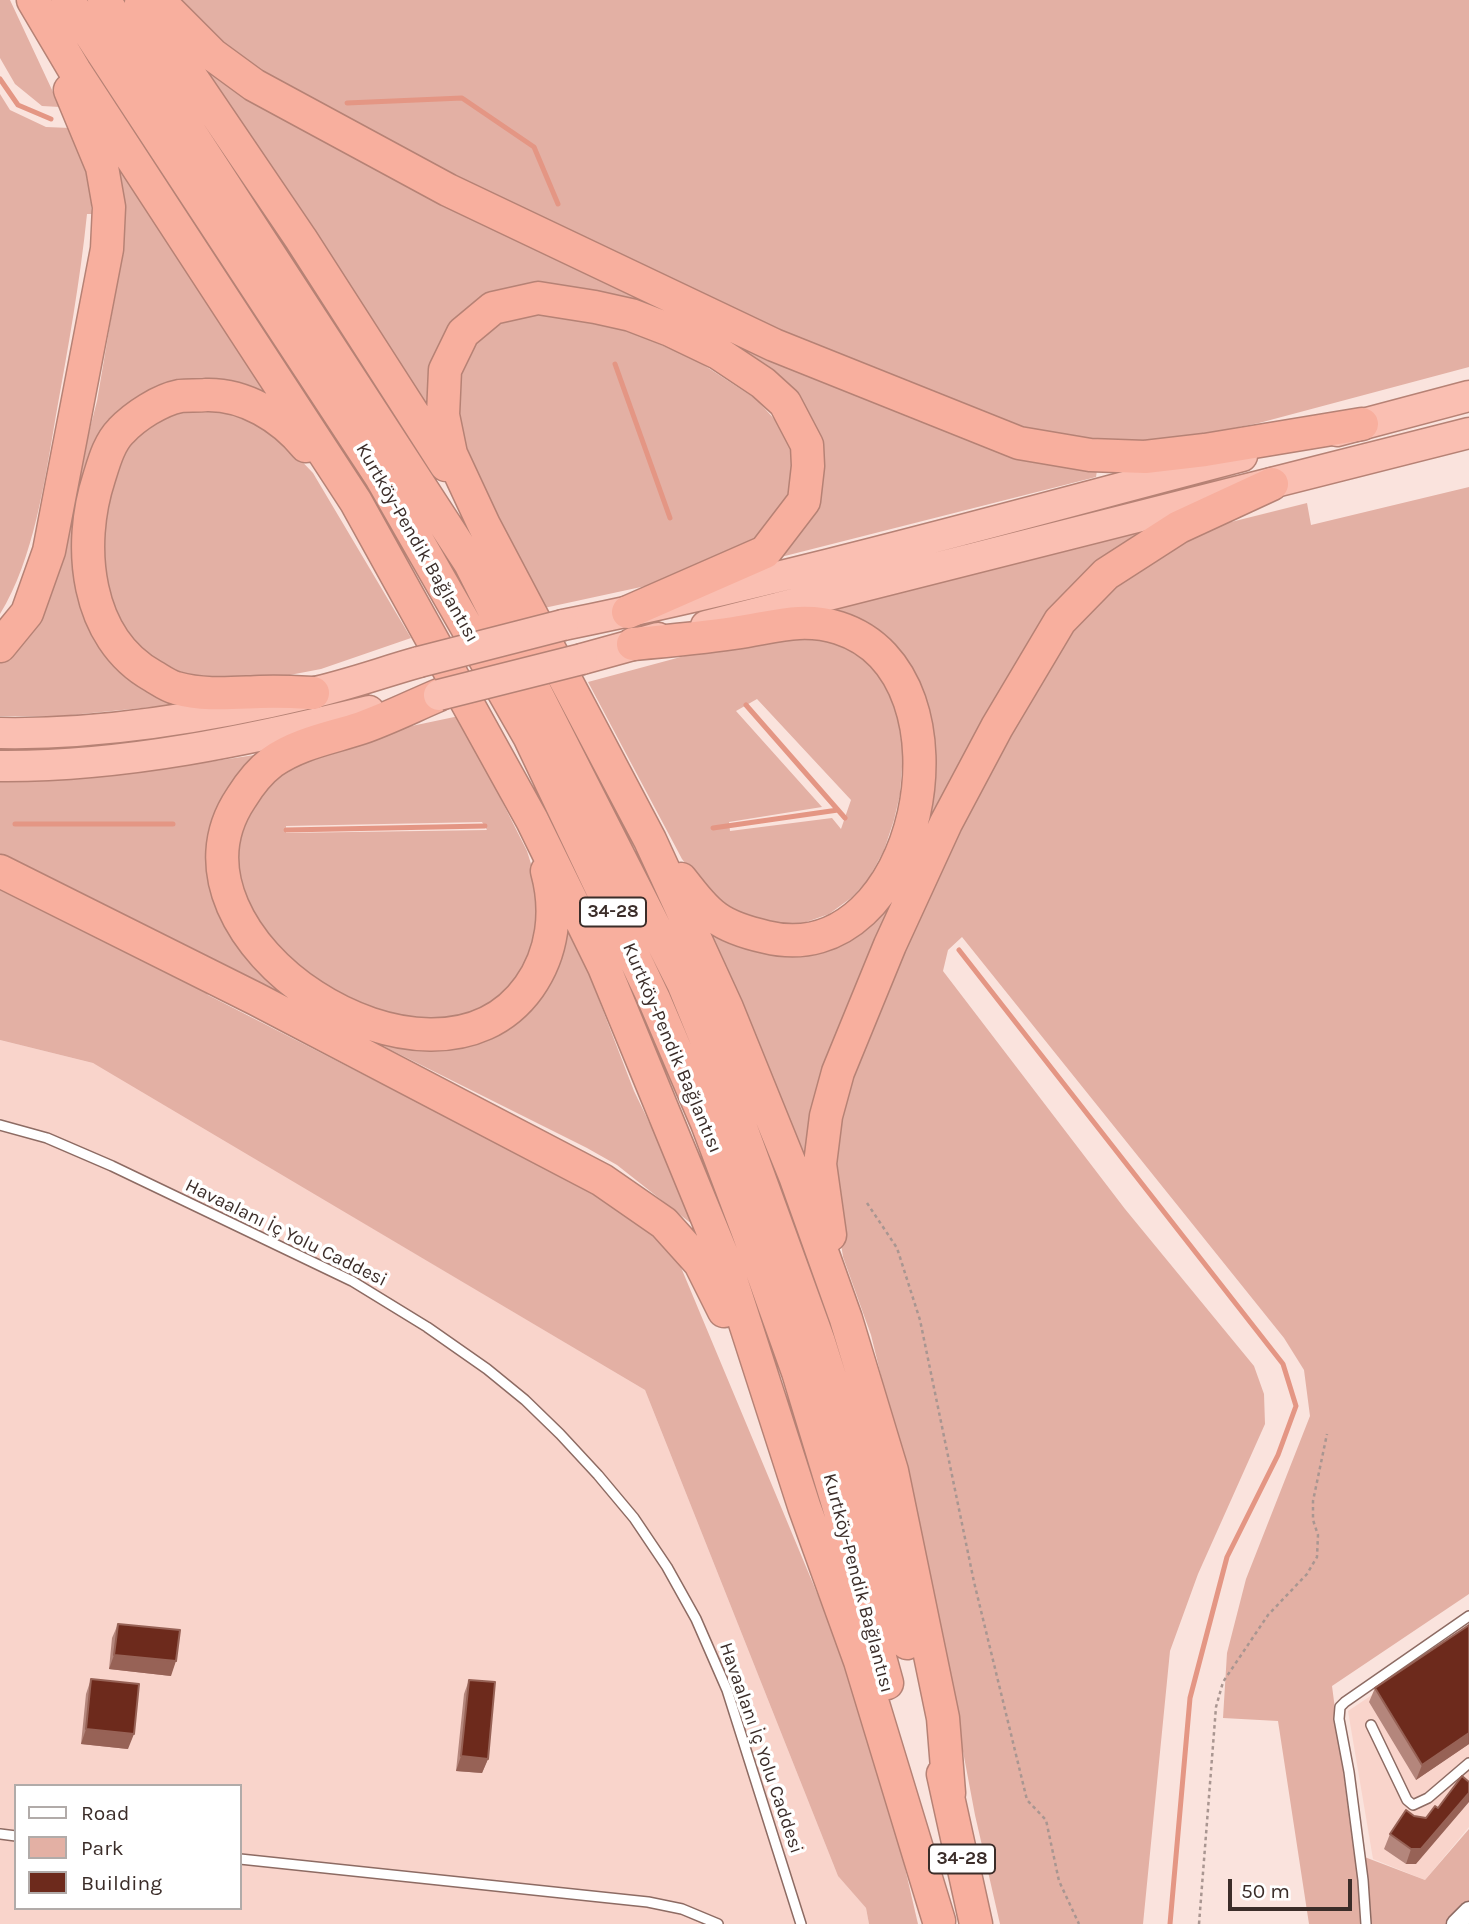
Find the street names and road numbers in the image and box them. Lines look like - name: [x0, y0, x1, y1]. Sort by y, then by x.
- street label: Kurtköy-Pendik Bağlantısı: [351, 439, 483, 647]
- road number: 34-28: [580, 897, 646, 926]
- street label: Kurtköy-Pendik Bağlantısı: [617, 939, 727, 1157]
- street label: Havaalanı İç Yolu Caddesi: [181, 1174, 391, 1292]
- street label: Kurtköy-Pendik Bağlantısı: [818, 1471, 898, 1695]
- street label: Havaalanı İç Yolu Caddesi: [714, 1640, 808, 1856]
- road number: 34-28: [929, 1844, 995, 1873]

